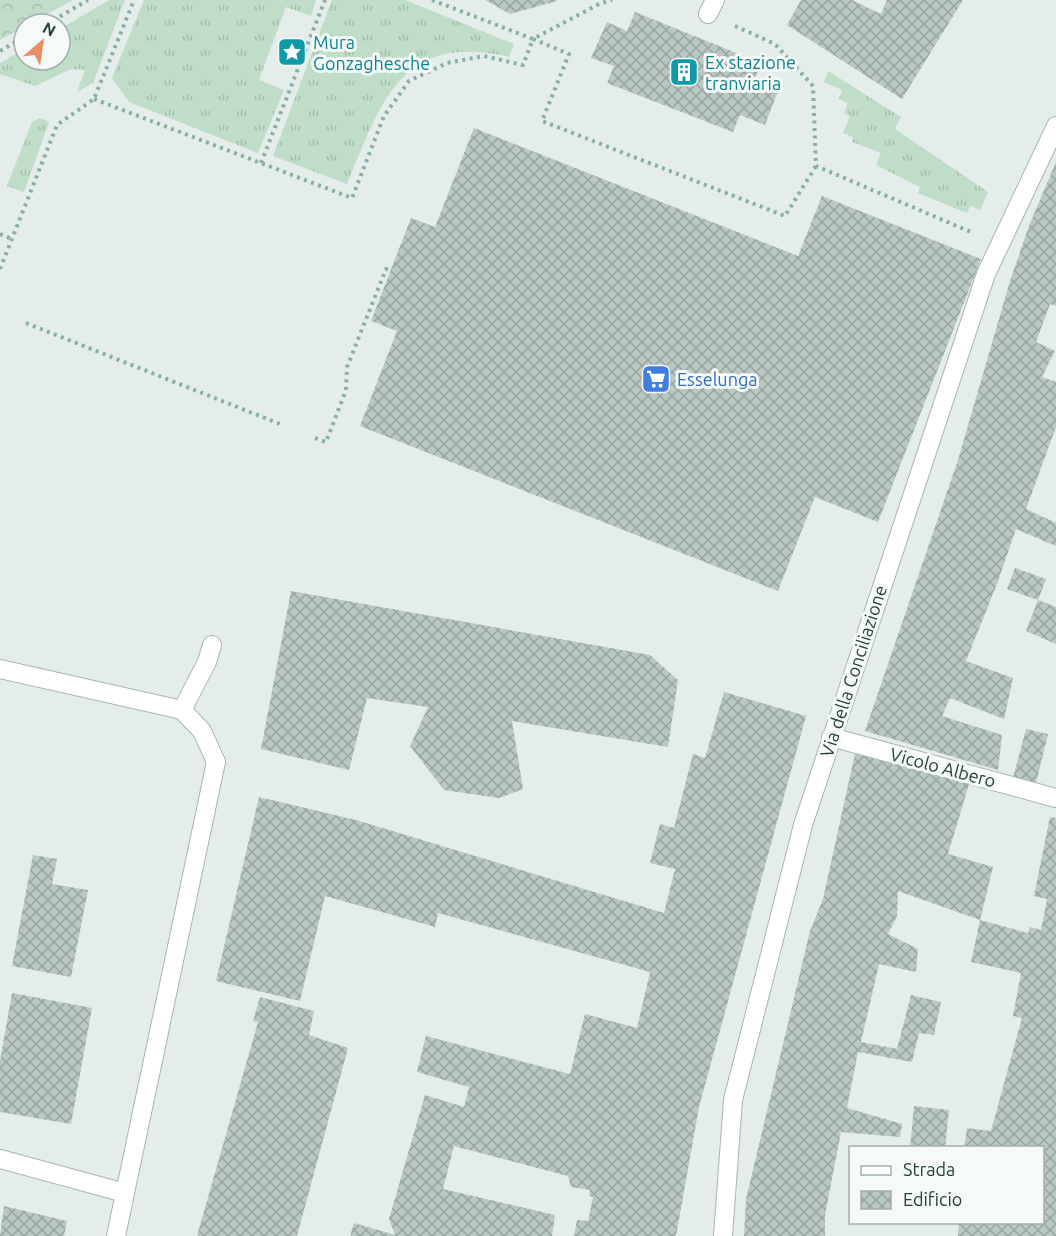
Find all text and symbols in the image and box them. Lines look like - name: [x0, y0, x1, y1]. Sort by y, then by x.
- north arrow: [12, 12, 72, 72]
- text: N: [40, 18, 59, 40]
- place label: Mura Gonzaghesche: [313, 32, 430, 73]
- place icon: Mura Gonzaghesche: [276, 36, 308, 68]
- place label: Ex stazione tranviaria: [705, 52, 796, 93]
- building icon: Ex stazione tranviaria: [668, 56, 700, 88]
- supermarket icon: Esselunga: [640, 363, 672, 395]
- place label: Esselunga: [677, 369, 758, 389]
- street label: Via della Conciliazione: [816, 583, 890, 759]
- street label: Vicolo Albero: [888, 743, 998, 791]
- legend: [849, 1146, 1044, 1224]
- text: Strada: [903, 1159, 955, 1179]
- text: Edificio: [903, 1189, 962, 1209]

